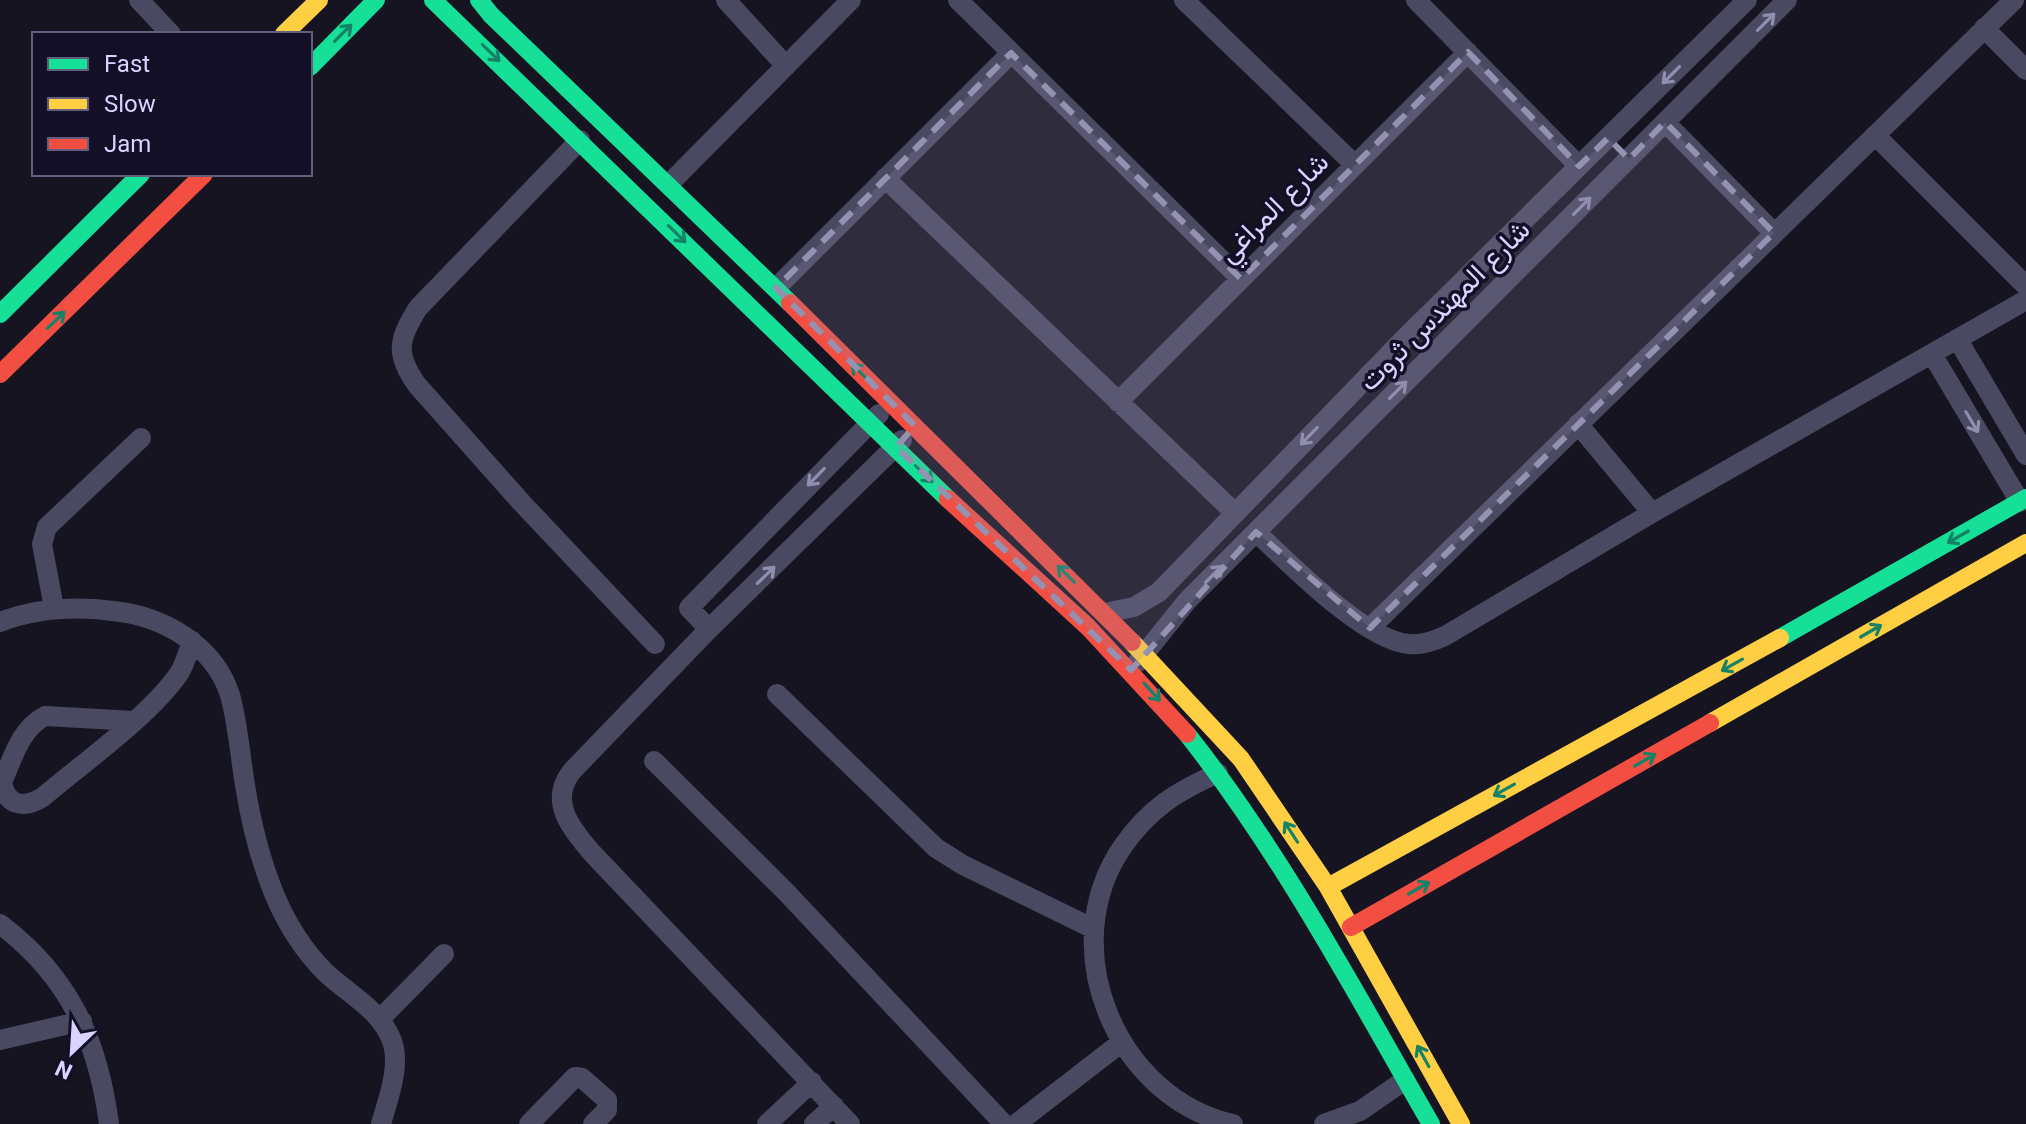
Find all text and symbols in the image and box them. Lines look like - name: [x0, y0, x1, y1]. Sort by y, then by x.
- one-way arrow: [1756, 12, 1775, 32]
- one-way arrow: [333, 24, 353, 43]
- legend: [32, 32, 312, 176]
- one-way arrow: [481, 43, 500, 62]
- text: Fast: [104, 50, 150, 78]
- one-way arrow: [1662, 65, 1681, 84]
- text: Slow: [104, 90, 156, 118]
- text: Jam: [104, 130, 151, 158]
- street label: شارع المراغي: [1211, 145, 1339, 273]
- one-way arrow: [1572, 197, 1591, 216]
- street label: شارع المهندس ثروت: [1352, 213, 1538, 399]
- one-way arrow: [667, 224, 686, 243]
- one-way arrow: [46, 311, 66, 330]
- one-way arrow: [850, 362, 870, 381]
- one-way arrow: [1388, 381, 1407, 400]
- one-way arrow: [1964, 410, 1980, 433]
- one-way arrow: [1300, 426, 1319, 446]
- one-way arrow: [914, 464, 933, 483]
- one-way arrow: [807, 467, 826, 487]
- one-way arrow: [1947, 529, 1970, 545]
- one-way arrow: [1056, 564, 1076, 583]
- one-way arrow: [1205, 564, 1224, 584]
- one-way arrow: [756, 565, 776, 584]
- one-way arrow: [1859, 623, 1882, 639]
- one-way arrow: [1721, 657, 1744, 673]
- one-way arrow: [1143, 682, 1161, 702]
- one-way arrow: [1633, 751, 1656, 767]
- one-way arrow: [1493, 783, 1516, 799]
- one-way arrow: [1283, 821, 1299, 844]
- one-way arrow: [1407, 880, 1430, 896]
- north arrow: [32, 1012, 112, 1092]
- one-way arrow: [1415, 1045, 1431, 1068]
- text: N: [51, 1055, 76, 1084]

